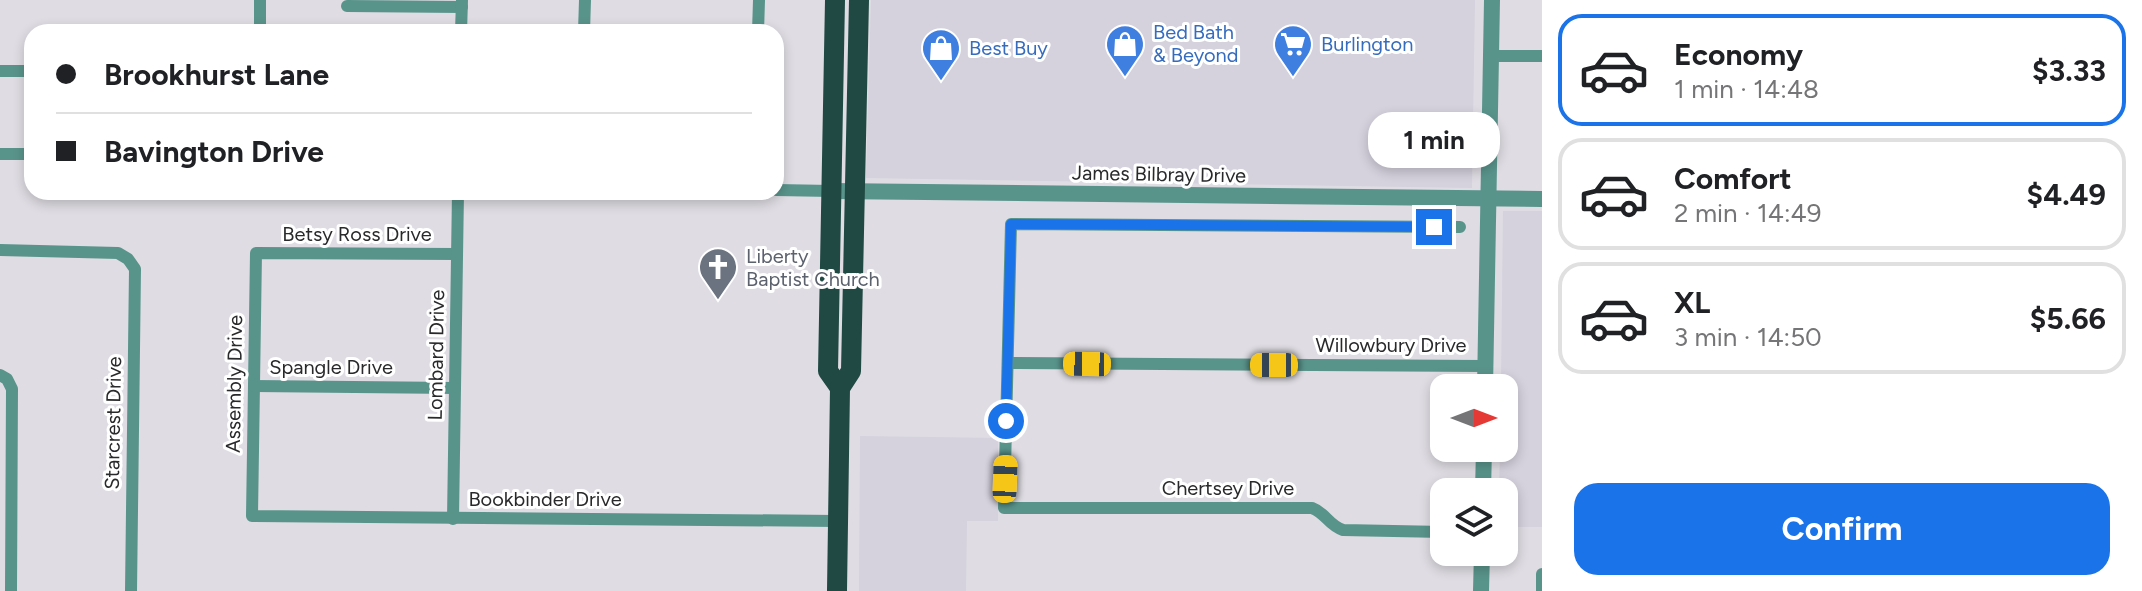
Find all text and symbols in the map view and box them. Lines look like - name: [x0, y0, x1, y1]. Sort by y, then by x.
- place label: Bed Bath & Beyond: [1153, 20, 1238, 67]
- shop icon: Bed Bath & Beyond: [1104, 23, 1146, 78]
- supermarket icon: Burlington: [1272, 23, 1314, 78]
- shop icon: Best Buy: [920, 27, 962, 82]
- place label: Burlington: [1321, 32, 1413, 56]
- icon: car: [1578, 34, 1650, 106]
- place label: Best Buy: [969, 36, 1048, 60]
- text: Economy: [1674, 36, 1803, 73]
- text: $3.33: [2032, 52, 2106, 89]
- text: Brookhurst Lane: [104, 56, 329, 93]
- text: 1 min · 14:48: [1674, 73, 1819, 105]
- callout: 1 min: [1368, 111, 1500, 167]
- text: 1 min: [1403, 124, 1465, 156]
- text: Bavington Drive: [104, 133, 324, 170]
- icon: car: [1578, 158, 1650, 230]
- street label: James Bilbray Drive: [1072, 160, 1246, 188]
- text: Comfort: [1674, 160, 1792, 197]
- text: $4.49: [2027, 176, 2106, 213]
- text: 2 min · 14:49: [1674, 197, 1821, 229]
- route end: [1416, 209, 1452, 245]
- street label: Betsy Ross Drive: [282, 222, 432, 246]
- place label: Liberty Baptist Church: [746, 244, 880, 291]
- church icon: Liberty Baptist Church: [697, 246, 739, 301]
- icon: car: [1578, 282, 1650, 354]
- text: XL: [1674, 284, 1710, 321]
- street label: Lombard Drive: [423, 289, 449, 421]
- text: $5.66: [2030, 300, 2106, 337]
- street label: Assembly Drive: [221, 315, 247, 453]
- text: 3 min · 14:50: [1674, 321, 1822, 353]
- street label: Willowbury Drive: [1316, 333, 1467, 357]
- car: [1063, 352, 1111, 376]
- car: [1250, 353, 1298, 377]
- street label: Spangle Drive: [269, 355, 393, 379]
- street label: Starcrest Drive: [100, 356, 126, 490]
- north arrow: [1430, 374, 1518, 462]
- map controls: [1430, 374, 1518, 566]
- route start: [988, 403, 1024, 439]
- car: [992, 455, 1018, 503]
- street label: Chertsey Drive: [1162, 476, 1294, 500]
- button: layers: [1430, 478, 1518, 566]
- button: Confirm: [1574, 483, 2110, 575]
- street label: Bookbinder Drive: [468, 487, 622, 511]

